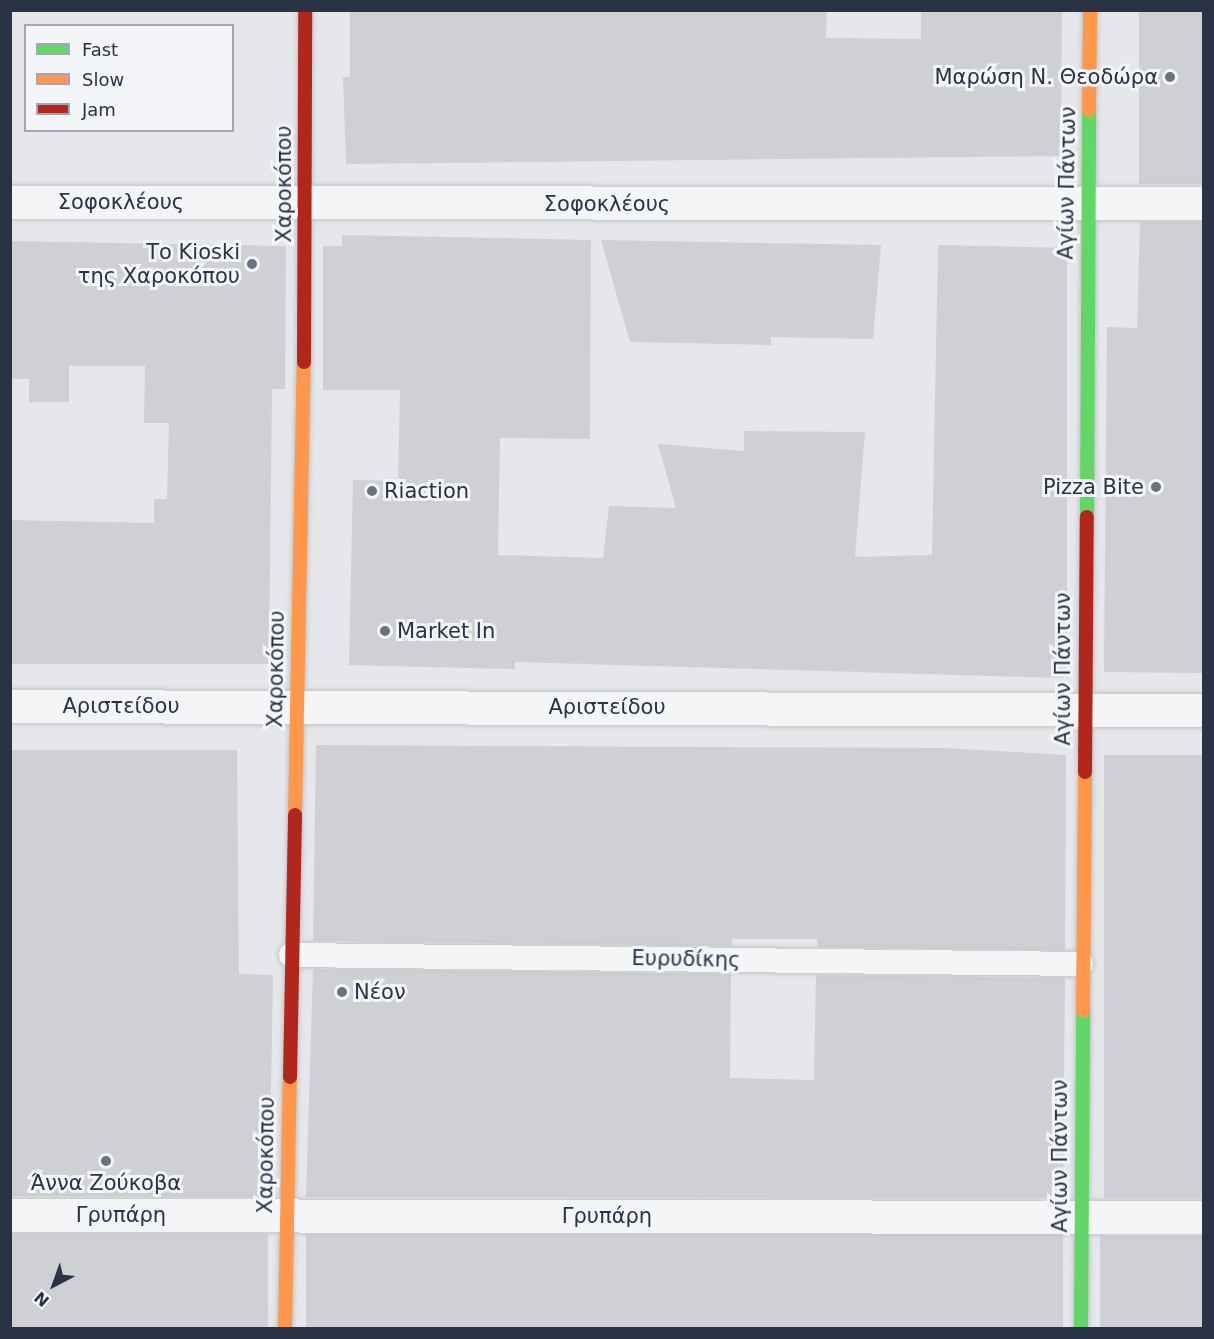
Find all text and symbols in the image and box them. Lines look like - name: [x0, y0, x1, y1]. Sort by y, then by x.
- legend: [24, 24, 234, 132]
- text: Fast: [82, 39, 118, 60]
- place label: Μαρώση Ν. Θεοδώρα: [934, 64, 1158, 90]
- text: Slow: [82, 69, 124, 90]
- marker: Μαρώση Ν. Θεοδώρα: [1163, 70, 1177, 84]
- text: Jam: [82, 99, 116, 120]
- street label: Αγίων Πάντων: [1053, 106, 1081, 260]
- street label: Χαροκόπου: [271, 125, 297, 243]
- street label: Σοφοκλέους: [58, 189, 184, 215]
- street label: Σοφοκλέους: [544, 191, 670, 217]
- place label: Το Kioski της Χαροκόπου: [78, 239, 240, 289]
- marker: Το Kioski της Χαροκόπου: [245, 257, 259, 271]
- place label: Pizza Bite: [1043, 474, 1144, 500]
- place label: Riaction: [384, 478, 469, 504]
- marker: Pizza Bite: [1149, 480, 1163, 494]
- marker: Riaction: [365, 484, 379, 498]
- street label: Αγίων Πάντων: [1050, 592, 1076, 746]
- street label: Χαροκόπου: [262, 610, 290, 728]
- place label: Market In: [397, 618, 495, 644]
- marker: Market In: [378, 624, 392, 638]
- street label: Αριστείδου: [62, 693, 180, 719]
- street label: Αριστείδου: [548, 694, 666, 720]
- street label: Ευρυδίκης: [631, 945, 741, 973]
- place label: Νέον: [354, 979, 406, 1005]
- marker: Νέον: [335, 985, 349, 999]
- street label: Αγίων Πάντων: [1047, 1079, 1073, 1233]
- street label: Χαροκόπου: [252, 1096, 280, 1214]
- marker: Άννα Ζούκοβα: [99, 1154, 113, 1168]
- place label: Άννα Ζούκοβα: [31, 1170, 181, 1196]
- street label: Γρυπάρη: [76, 1202, 166, 1228]
- street label: Γρυπάρη: [562, 1203, 652, 1229]
- north arrow: [24, 1255, 84, 1315]
- text: N: [31, 1287, 53, 1311]

